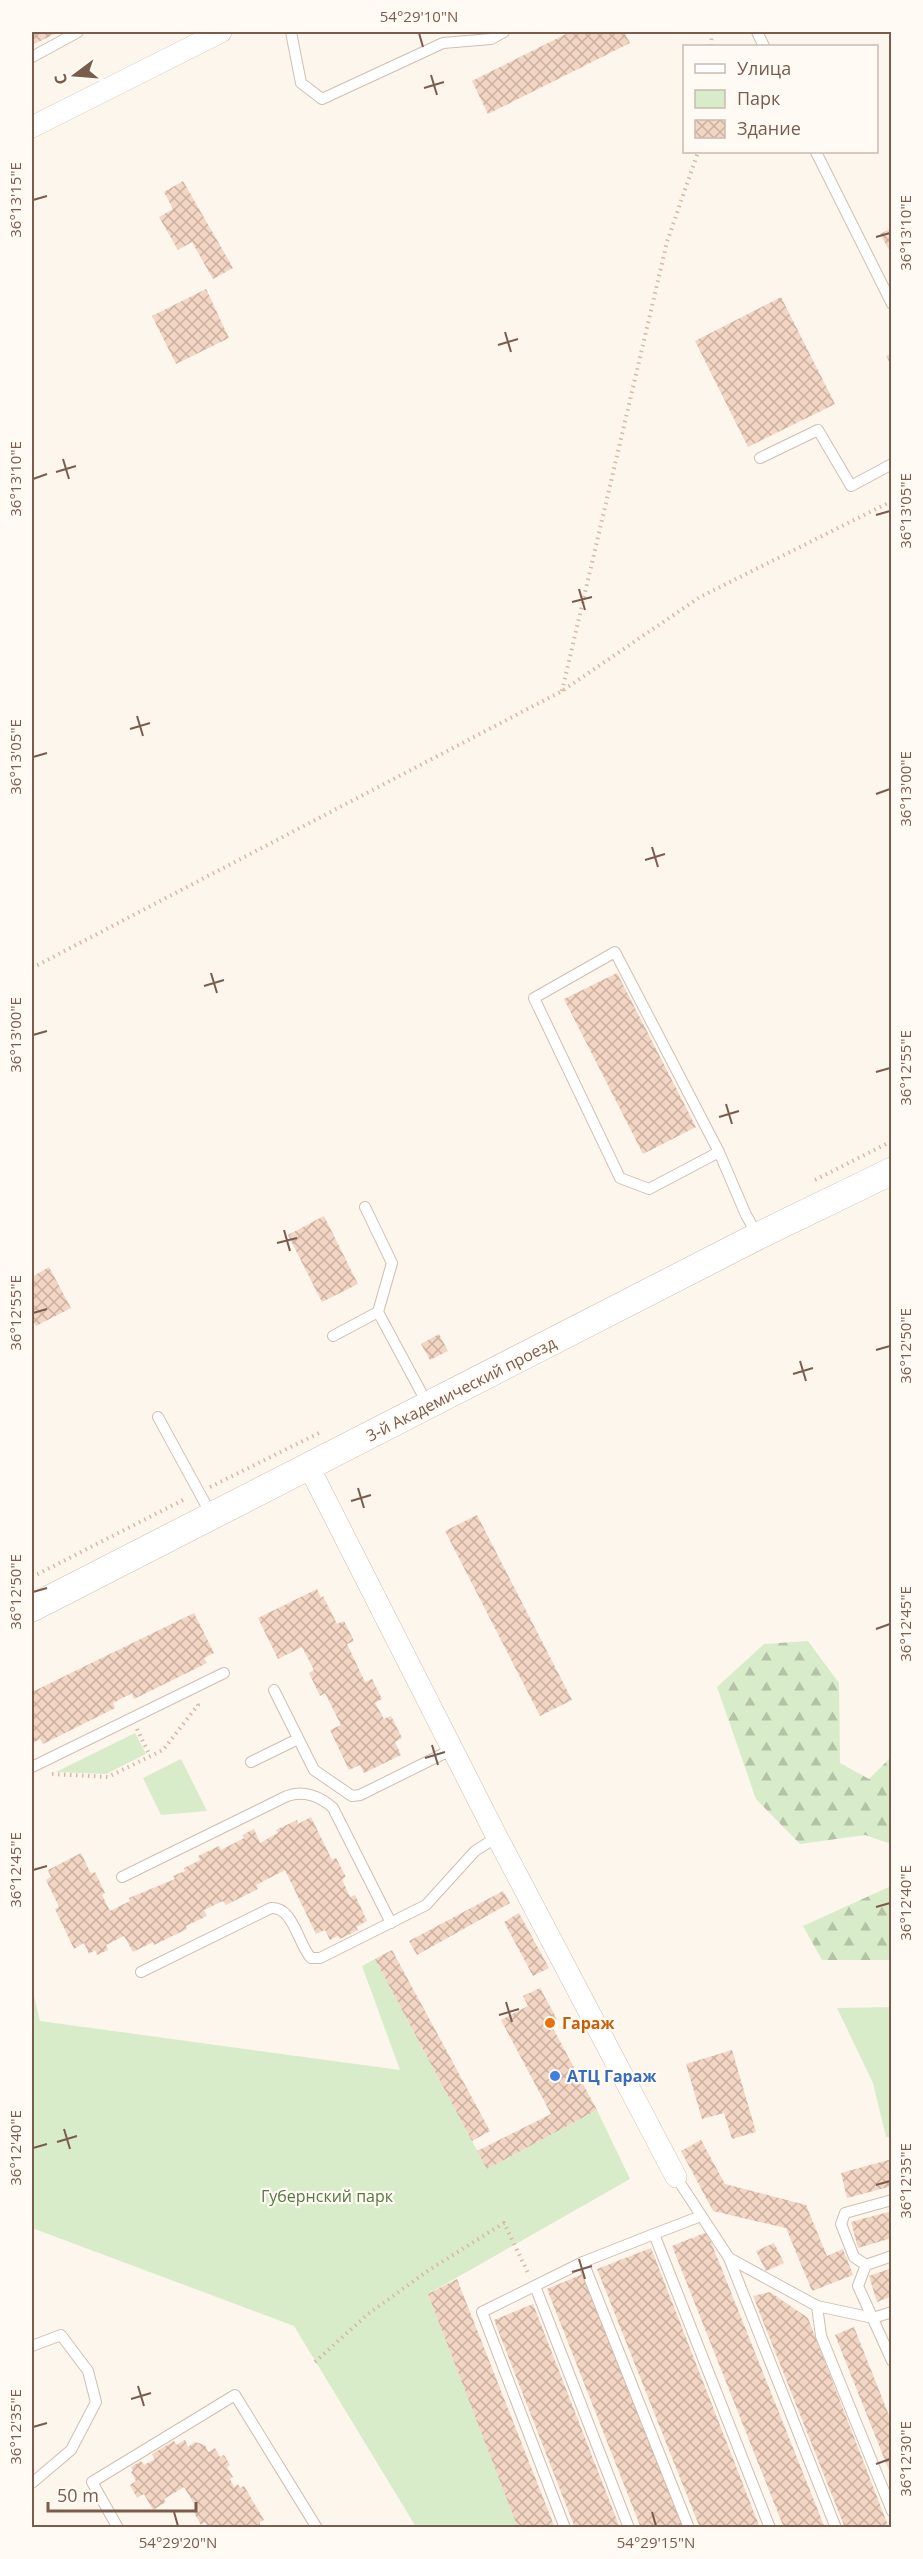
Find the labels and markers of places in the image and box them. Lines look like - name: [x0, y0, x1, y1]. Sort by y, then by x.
- place label: Гараж: [562, 2012, 614, 2034]
- marker: Гараж: [543, 2016, 557, 2030]
- place label: АТЦ Гараж: [567, 2065, 656, 2087]
- marker: АТЦ Гараж: [548, 2069, 562, 2083]

